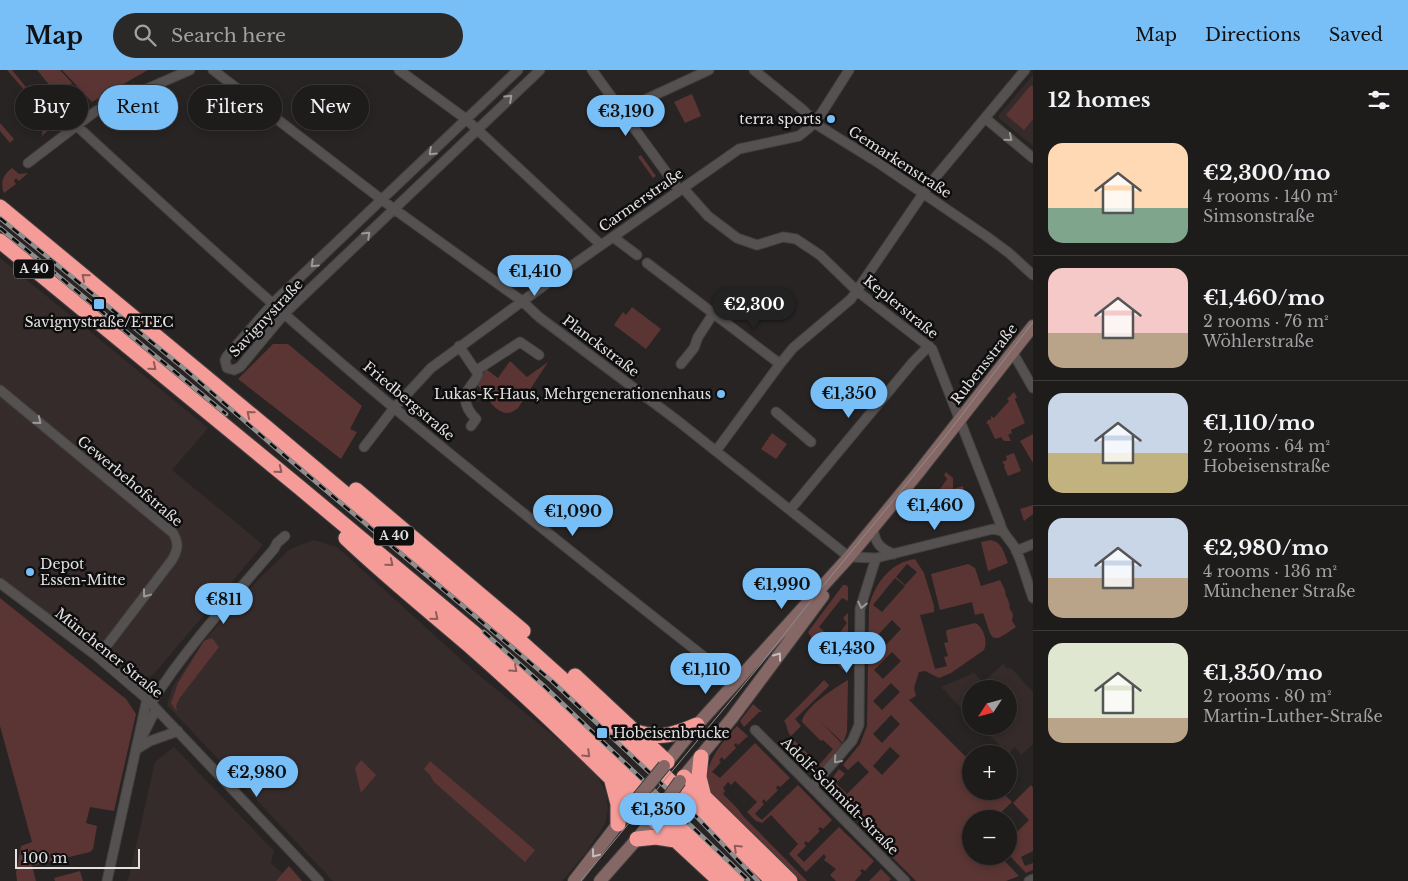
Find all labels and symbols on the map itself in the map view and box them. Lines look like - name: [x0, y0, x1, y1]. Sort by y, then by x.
- pin: €3,190: [585, 94, 667, 137]
- one-way arrow: [504, 95, 513, 104]
- place label: terra sports: [739, 110, 821, 128]
- marker: terra sports: [825, 113, 837, 125]
- street label: Gemarkenstraße: [845, 122, 955, 202]
- one-way arrow: [1003, 132, 1012, 141]
- one-way arrow: [428, 146, 437, 155]
- street label: Carmerstraße: [595, 164, 687, 236]
- one-way arrow: [361, 232, 370, 241]
- pin: €1,410: [494, 254, 576, 297]
- one-way arrow: [311, 258, 320, 267]
- road number: A 40: [14, 260, 54, 278]
- street label: Keplerstraße: [860, 271, 942, 343]
- one-way arrow: [81, 274, 90, 283]
- street label: Savignystraße: [225, 275, 307, 361]
- pin: €2,300: [713, 288, 795, 330]
- marker: Savignystraße/ETEC: [92, 297, 106, 311]
- street label: Planckstraße: [559, 311, 643, 381]
- place label: Savignystraße/ETEC: [24, 313, 174, 331]
- street label: Rubensstraße: [947, 320, 1021, 408]
- street label: Friedbergstraße: [360, 357, 458, 445]
- one-way arrow: [148, 362, 157, 371]
- pin: €1,350: [808, 376, 890, 419]
- place label: Lukas-K-Haus, Mehrgenerationenhaus: [434, 385, 711, 403]
- marker: Lukas-K-Haus, Mehrgenerationenhaus: [715, 388, 727, 400]
- one-way arrow: [247, 412, 256, 420]
- one-way arrow: [32, 416, 41, 425]
- street label: Gewerbehofstraße: [74, 432, 186, 530]
- one-way arrow: [273, 465, 282, 473]
- pin: €1,460: [894, 488, 976, 531]
- pin: €1,090: [532, 494, 614, 537]
- road number: A 40: [374, 526, 414, 546]
- place label: Depot Essen-Mitte: [40, 555, 126, 589]
- one-way arrow: [385, 557, 394, 566]
- marker: Depot Essen-Mitte: [24, 566, 36, 578]
- pin: €1,990: [741, 568, 823, 610]
- pin: €811: [194, 582, 254, 625]
- one-way arrow: [143, 588, 152, 598]
- one-way arrow: [857, 600, 868, 609]
- street label: Münchener Straße: [51, 604, 167, 702]
- one-way arrow: [429, 611, 438, 620]
- pin: €1,430: [806, 632, 888, 674]
- pin: €1,110: [665, 652, 747, 695]
- one-way arrow: [772, 652, 781, 662]
- one-way arrow: [508, 663, 517, 672]
- north arrow: [962, 680, 1018, 735]
- place label: Hobeisenbrücke: [613, 724, 730, 742]
- marker: Hobeisenbrücke: [595, 726, 609, 740]
- street label: Adolf-Schmidt-Straße: [777, 733, 903, 859]
- one-way arrow: [581, 748, 590, 757]
- one-way arrow: [833, 754, 842, 763]
- pin: €2,980: [216, 756, 298, 798]
- pin: €1,350: [617, 792, 699, 835]
- one-way arrow: [734, 845, 743, 854]
- scale bar: [15, 846, 140, 869]
- one-way arrow: [592, 848, 600, 857]

